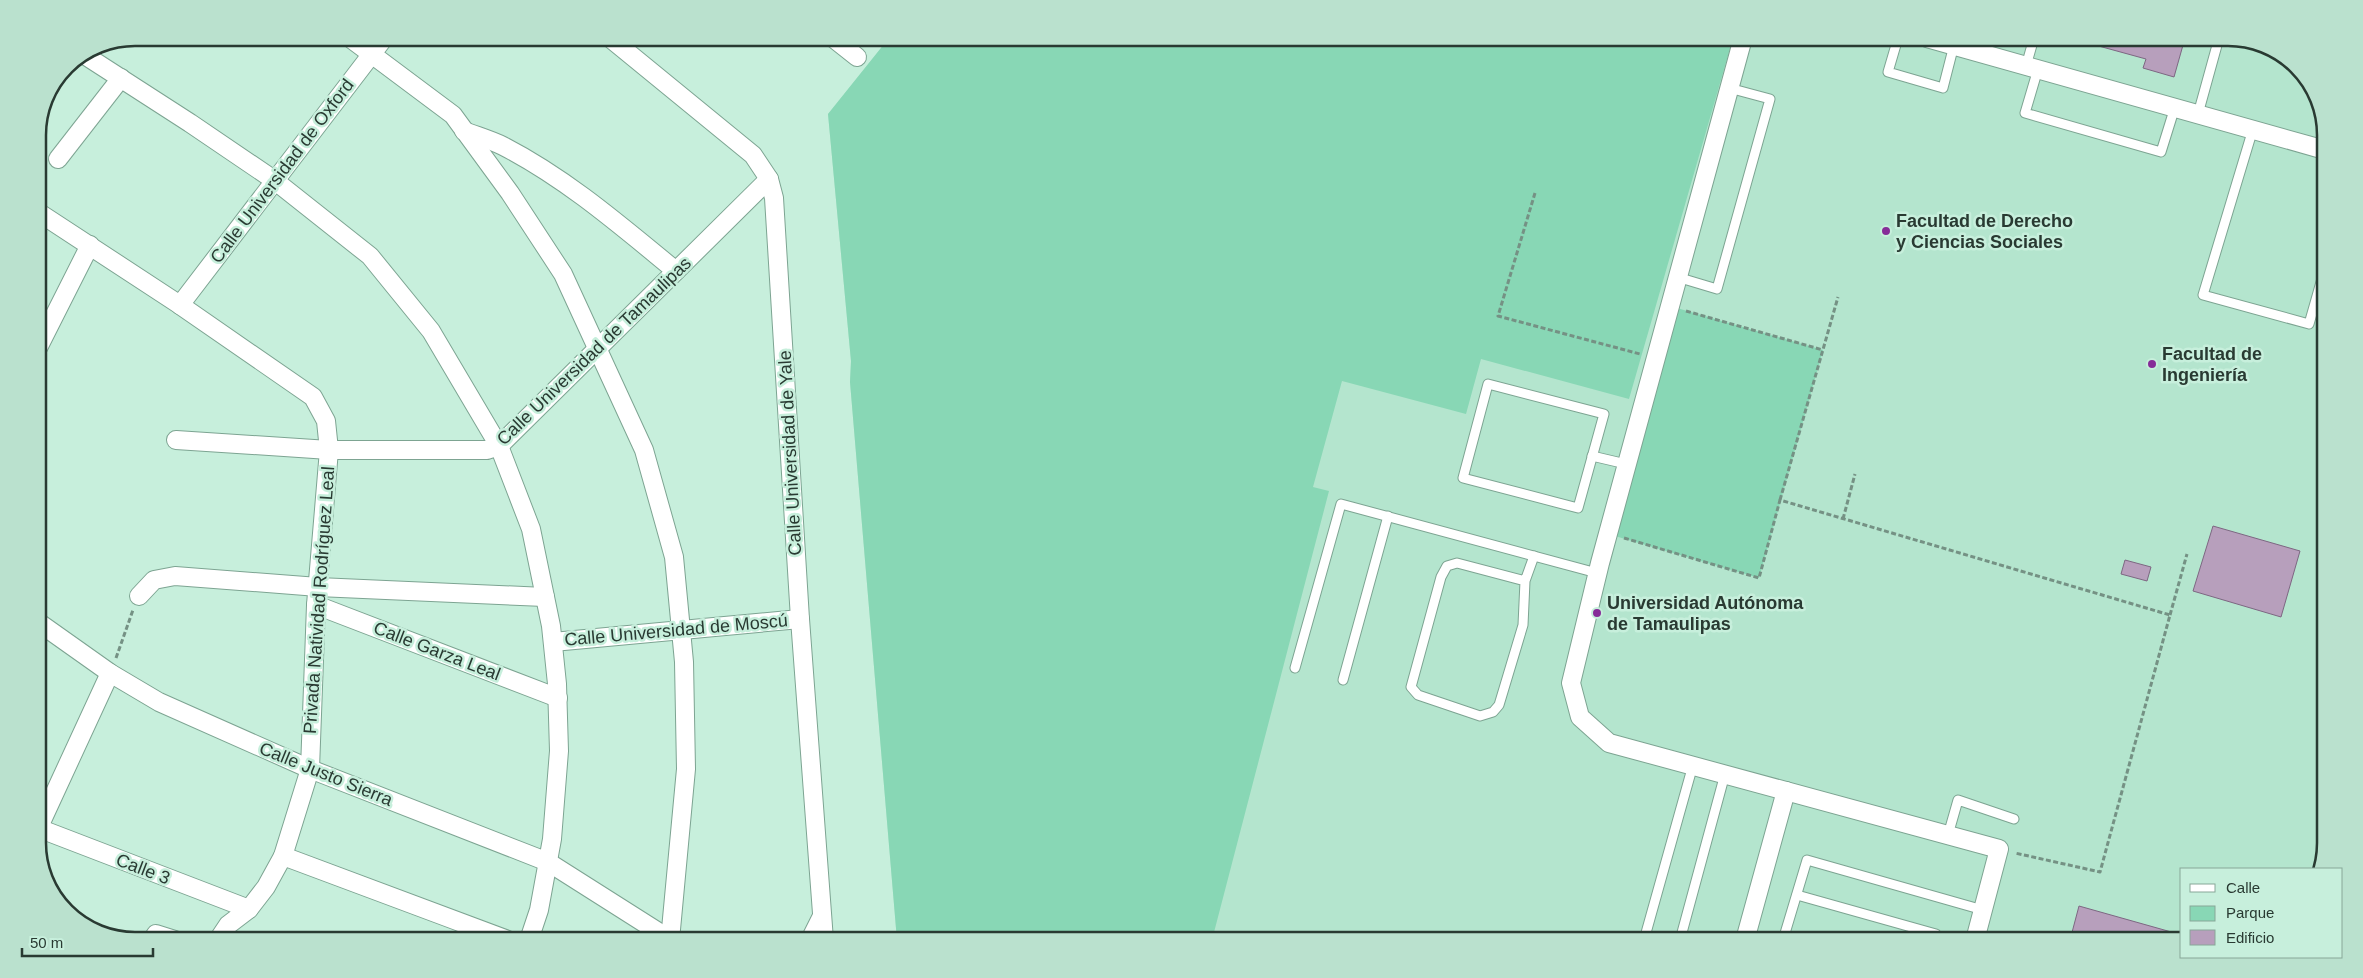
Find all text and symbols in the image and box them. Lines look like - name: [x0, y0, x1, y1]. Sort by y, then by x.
- street label: Calle Universidad de Oxford: [206, 75, 358, 267]
- place label: Facultad de Derecho y Ciencias Sociales: [1896, 211, 2073, 252]
- marker: Facultad de Derecho y Ciencias Sociales: [1880, 225, 1892, 237]
- street label: Calle Universidad de Tamaulipas: [493, 253, 695, 449]
- place label: Facultad de Ingeniería: [2162, 344, 2262, 385]
- street label: Calle Universidad de Yale: [775, 350, 805, 556]
- marker: Facultad de Ingeniería: [2146, 358, 2158, 370]
- street label: Privada Natividad Rodríguez Leal: [300, 466, 338, 734]
- place label: Universidad Autónoma de Tamaulipas: [1607, 593, 1804, 634]
- marker: Universidad Autónoma de Tamaulipas: [1591, 607, 1603, 619]
- street label: Calle Universidad de Moscú: [564, 610, 788, 650]
- street label: Calle Garza Leal: [371, 618, 503, 684]
- street label: Calle Justo Sierra: [256, 738, 397, 810]
- street label: Calle 3: [113, 850, 173, 888]
- legend: [2180, 868, 2343, 958]
- text: Calle: [2226, 879, 2260, 896]
- text: Parque: [2226, 904, 2274, 921]
- scale bar: [22, 926, 154, 958]
- text: Edificio: [2226, 929, 2274, 946]
- text: 50 m: [30, 934, 63, 951]

